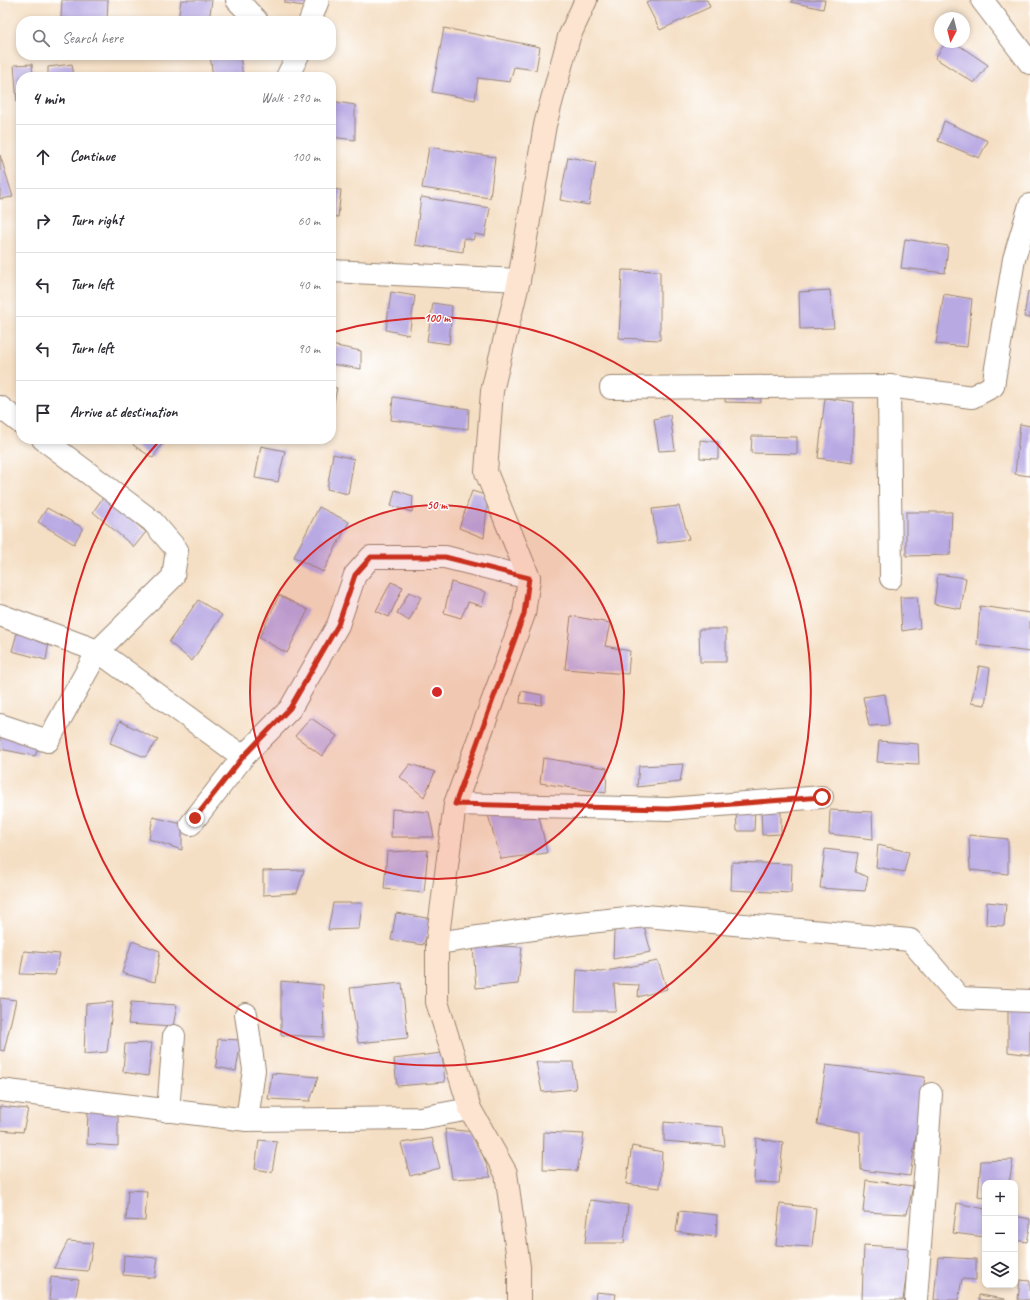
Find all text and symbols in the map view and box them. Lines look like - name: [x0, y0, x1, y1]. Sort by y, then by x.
- north arrow: [934, 12, 970, 48]
- search box: [16, 16, 336, 60]
- icon: search: [30, 27, 52, 49]
- text: Search here: [62, 29, 123, 48]
- text: 4 min: [32, 88, 65, 109]
- text: Walk · 290 m: [261, 90, 320, 106]
- icon: ahead: [32, 146, 54, 168]
- text: Continue: [70, 147, 115, 166]
- text: 100 m: [292, 149, 320, 165]
- icon: right: [32, 210, 54, 232]
- text: Turn right: [70, 211, 123, 230]
- text: 60 m: [298, 213, 320, 229]
- icon: left: [32, 274, 54, 296]
- text: Turn left: [70, 275, 113, 294]
- text: 40 m: [298, 277, 320, 293]
- text: 100 m: [424, 310, 451, 326]
- icon: left: [32, 338, 54, 360]
- text: Turn left: [70, 339, 113, 358]
- text: 90 m: [298, 341, 320, 357]
- icon: arrive: [32, 402, 54, 424]
- text: Arrive at destination: [70, 403, 177, 422]
- text: 50 m: [427, 497, 448, 513]
- centre of rings: [430, 685, 444, 699]
- route start: [813, 788, 831, 806]
- route end: [186, 809, 204, 827]
- map controls: [982, 1180, 1018, 1288]
- button: +: [982, 1180, 1018, 1216]
- button: −: [982, 1216, 1018, 1252]
- button: layers: [982, 1252, 1018, 1288]

